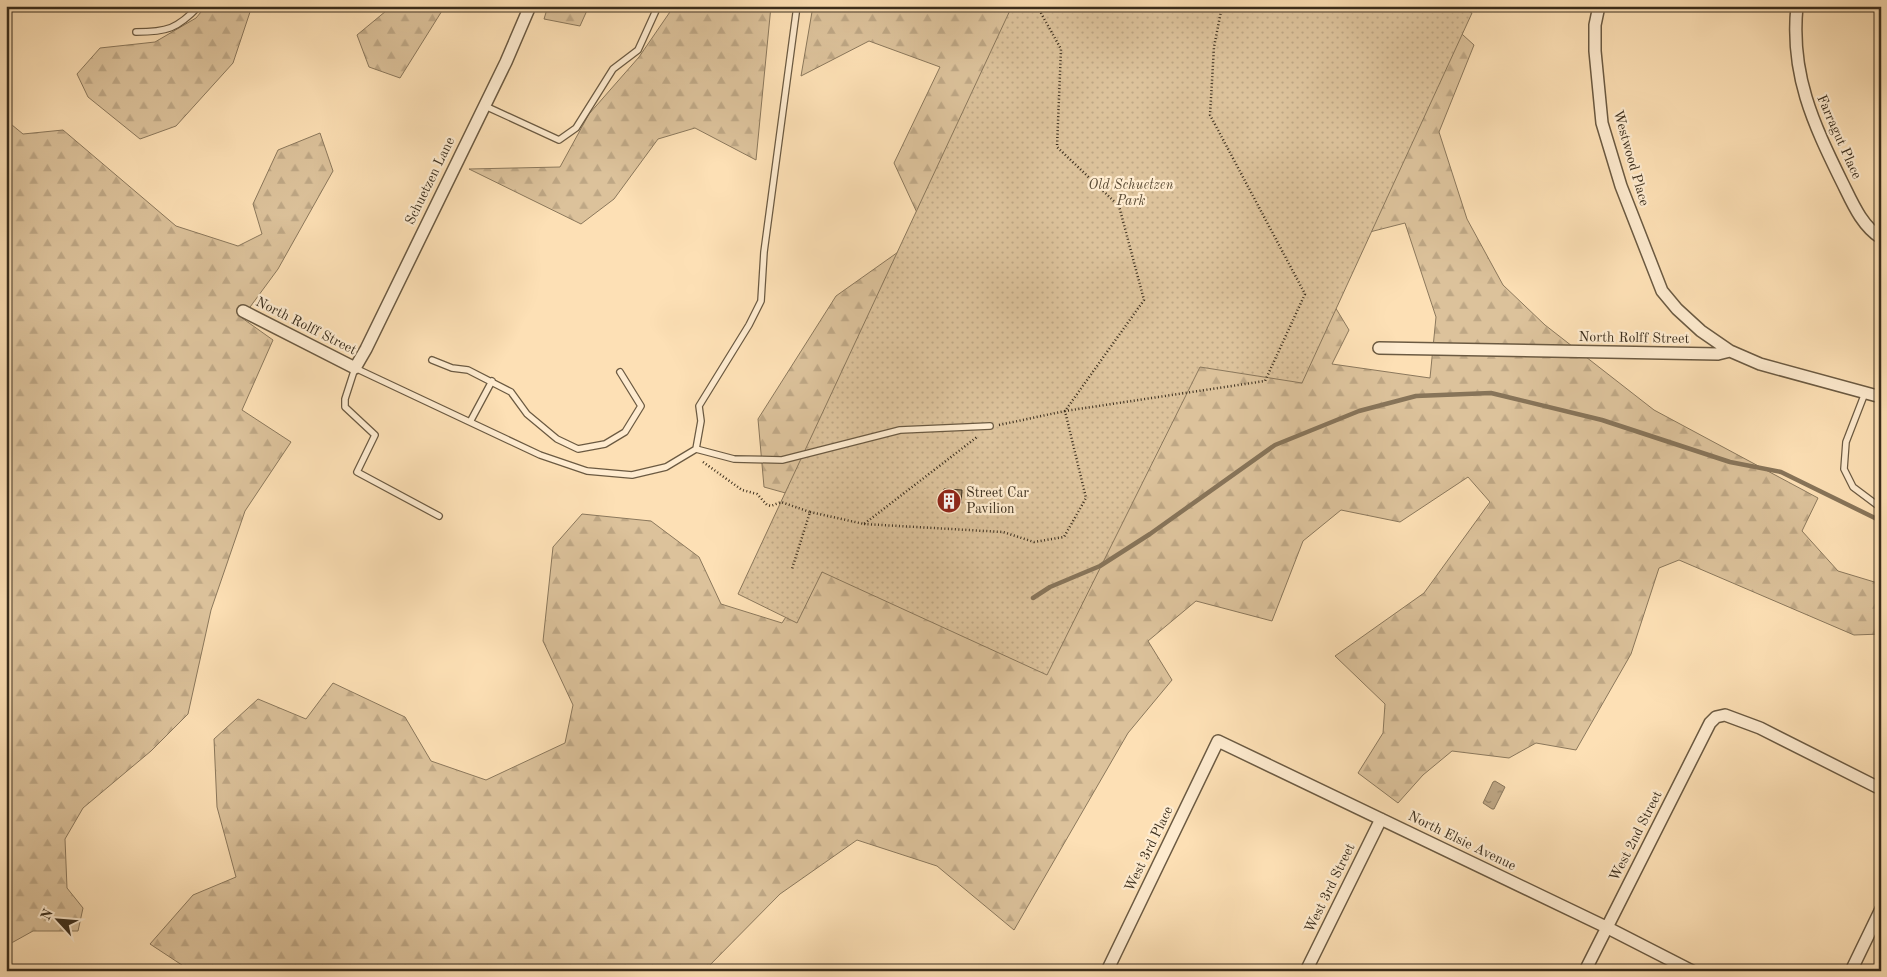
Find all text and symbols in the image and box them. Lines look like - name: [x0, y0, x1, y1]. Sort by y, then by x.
- street label: Farragut Place: [1814, 93, 1864, 181]
- street label: Westwood Place: [1611, 108, 1651, 208]
- street label: Schuetzen Lane: [403, 135, 457, 227]
- park label: Old Schuetzen Park: [1088, 178, 1174, 208]
- street label: North Rolff Street: [253, 295, 359, 357]
- street label: North Rolff Street: [1578, 330, 1690, 346]
- place label: Street Car Pavilion: [966, 486, 1029, 516]
- building icon: Street Car Pavilion: [936, 488, 962, 514]
- street label: West 2nd Street: [1607, 789, 1665, 883]
- street label: West 3rd Place: [1122, 804, 1176, 894]
- street label: North Elsie Avenue: [1406, 809, 1518, 873]
- street label: West 3rd Street: [1302, 841, 1358, 935]
- north arrow: [32, 894, 82, 944]
- text: N: [39, 907, 56, 923]

